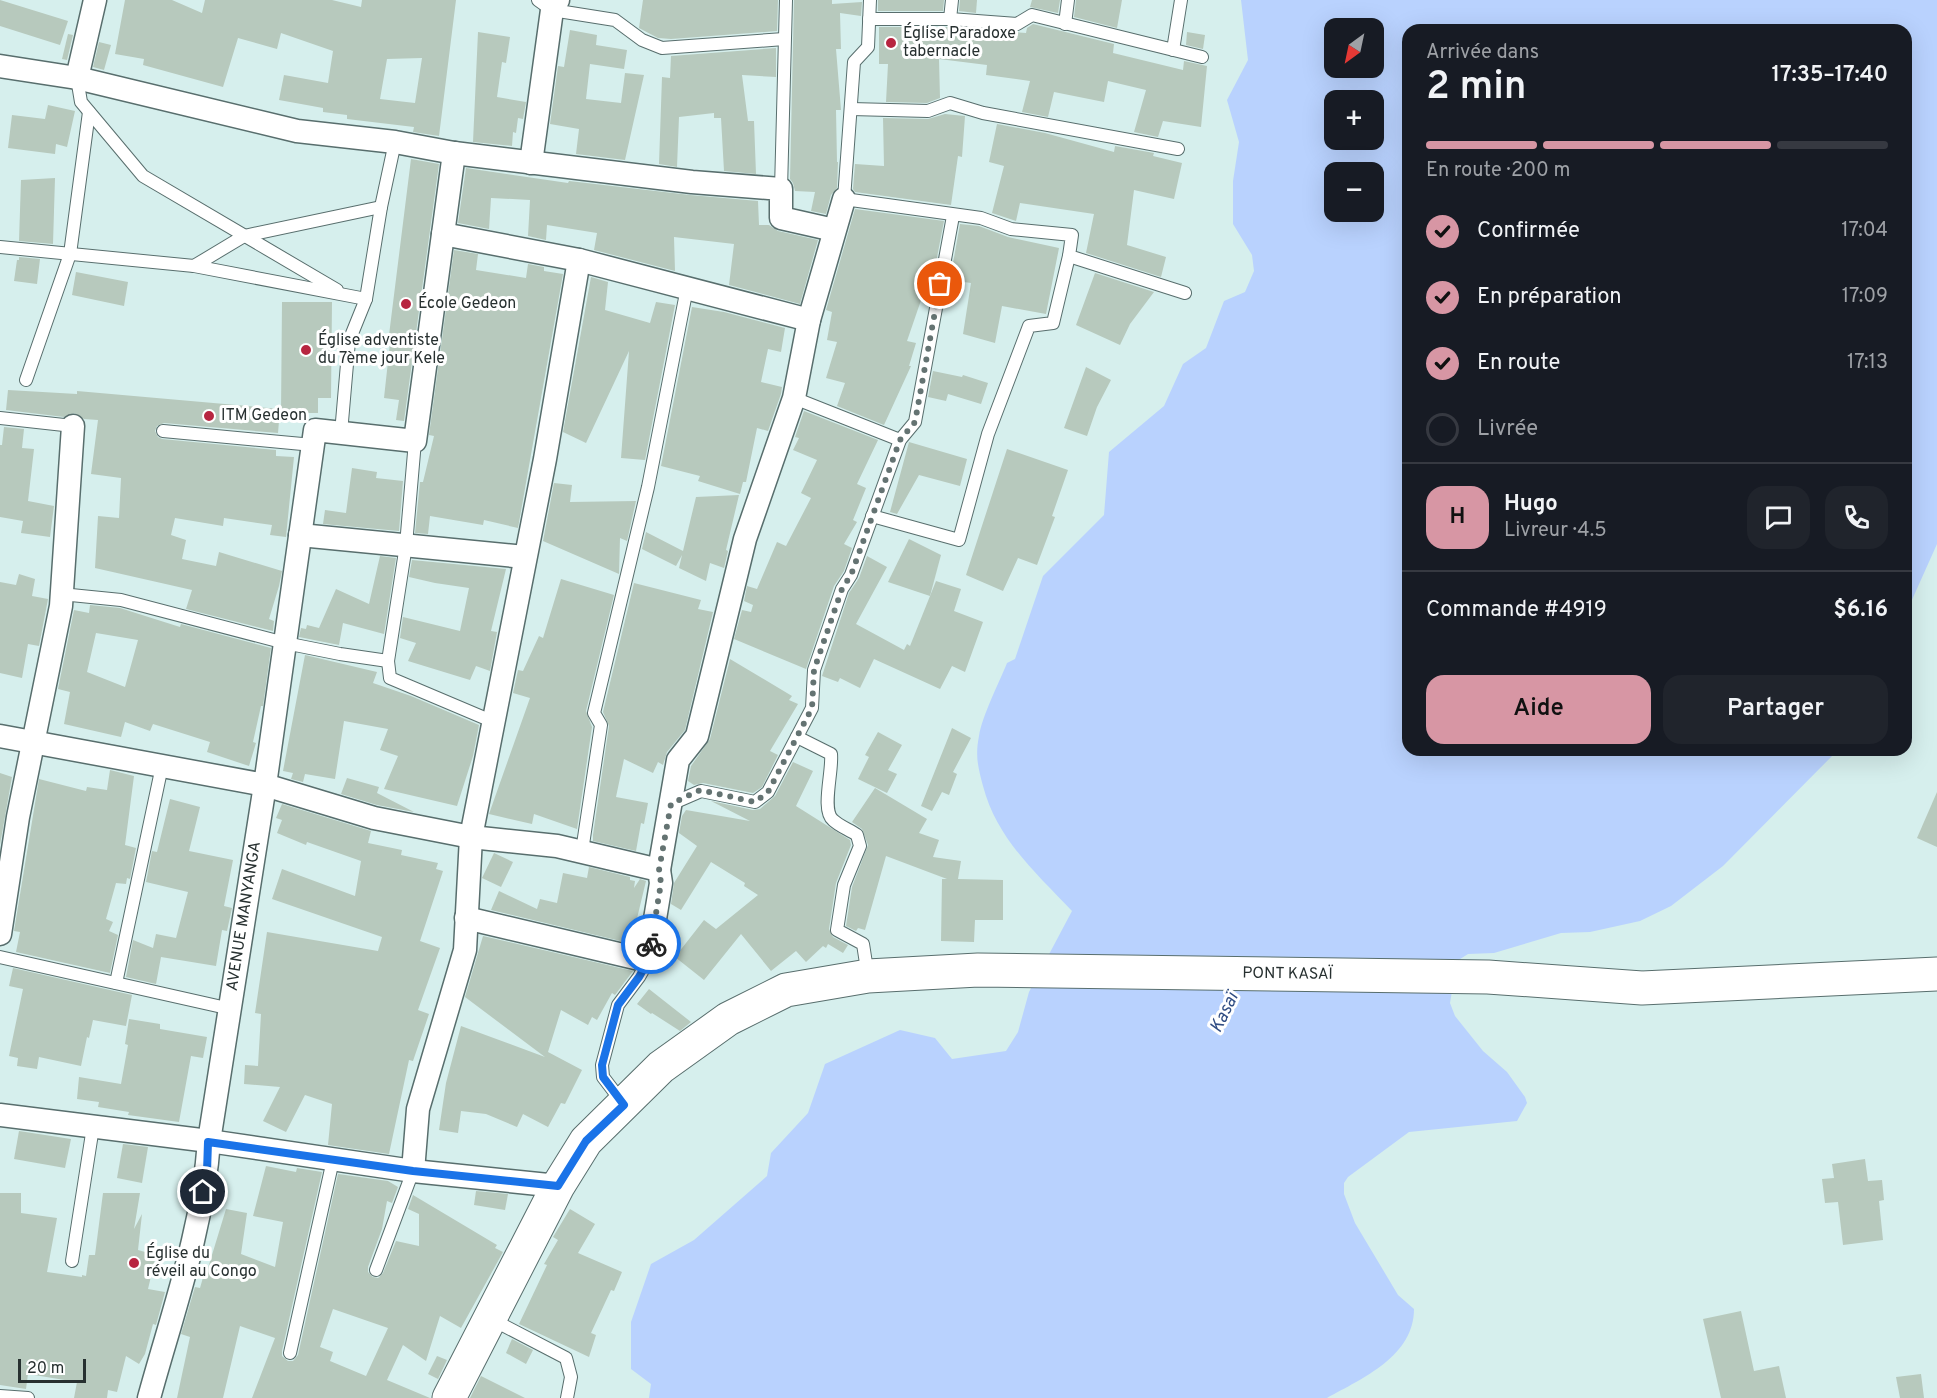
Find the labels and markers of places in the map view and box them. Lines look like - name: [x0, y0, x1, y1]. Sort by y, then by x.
- place label: Église Paradoxe tabernacle: [903, 22, 1016, 62]
- marker: Église Paradoxe tabernacle: [884, 36, 898, 50]
- pin: [914, 258, 965, 309]
- place label: École Gedeon: [418, 292, 516, 314]
- marker: École Gedeon: [399, 297, 413, 311]
- place label: Église adventiste du 7ème jour Kele: [318, 329, 445, 369]
- marker: Église adventiste du 7ème jour Kele: [299, 343, 313, 357]
- place label: ITM Gedeon: [221, 406, 307, 426]
- marker: ITM Gedeon: [202, 409, 216, 423]
- pin: [177, 1166, 228, 1217]
- place label: Église du réveil au Congo: [146, 1242, 257, 1282]
- marker: Église du réveil au Congo: [127, 1256, 141, 1270]

